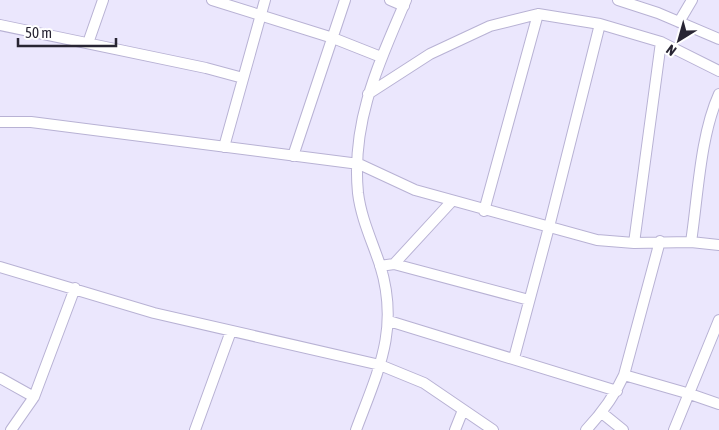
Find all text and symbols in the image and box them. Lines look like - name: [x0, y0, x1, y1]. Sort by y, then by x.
- scale bar: [18, 15, 115, 47]
- north arrow: [654, 15, 704, 65]
- text: 50 m: [25, 24, 52, 41]
- text: N: [663, 42, 679, 59]

